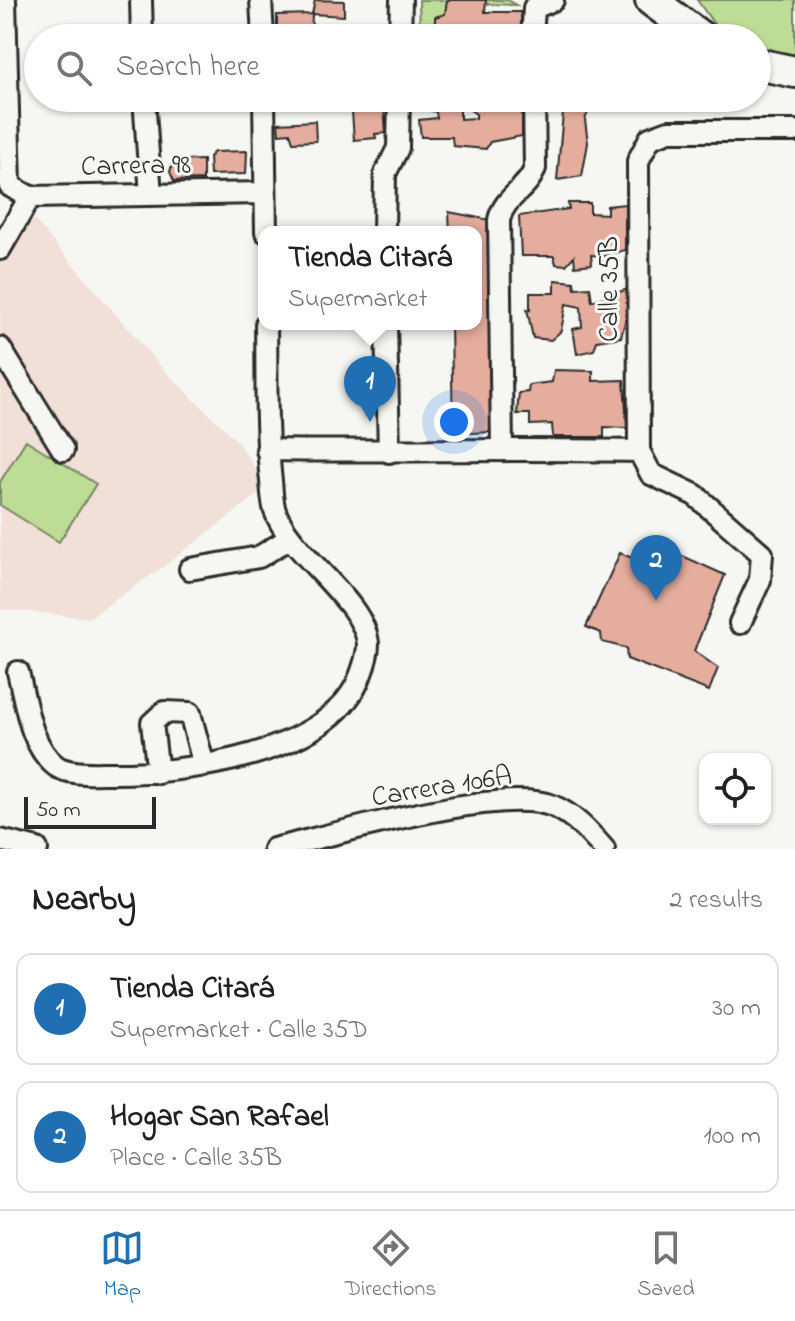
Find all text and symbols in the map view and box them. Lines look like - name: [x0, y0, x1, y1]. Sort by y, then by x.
- search box: [24, 24, 771, 112]
- icon: search: [52, 46, 96, 90]
- text: Search here: [116, 46, 260, 90]
- street label: Carrera 98: [81, 146, 191, 188]
- popup: [258, 226, 482, 330]
- street label: Calle 35B: [590, 236, 631, 342]
- text: Tienda Citará: [288, 237, 452, 281]
- text: Supermarket: [288, 281, 427, 319]
- pin: 1: [344, 356, 396, 422]
- your location: [434, 402, 474, 442]
- pin: 2: [630, 535, 682, 601]
- map controls: [699, 753, 771, 825]
- button: locate: [699, 753, 771, 825]
- street label: Carrera 106A: [369, 757, 515, 819]
- scale bar: [24, 793, 156, 829]
- text: 50 m: [36, 795, 81, 827]
- text: Nearby: [32, 876, 136, 926]
- text: 2 results: [670, 882, 763, 920]
- text: Tienda Citará: [110, 968, 274, 1012]
- text: 1: [56, 990, 64, 1028]
- text: 30 m: [712, 990, 761, 1028]
- text: Supermarket · Calle 35D: [110, 1012, 368, 1050]
- text: Hogar San Rafael: [110, 1096, 329, 1140]
- text: 2: [54, 1118, 66, 1156]
- text: 100 m: [704, 1118, 761, 1156]
- text: Place · Calle 35B: [110, 1140, 282, 1178]
- tab: Map: [100, 1226, 144, 1306]
- tab: Directions: [345, 1226, 436, 1306]
- tab: Saved: [637, 1226, 695, 1306]

